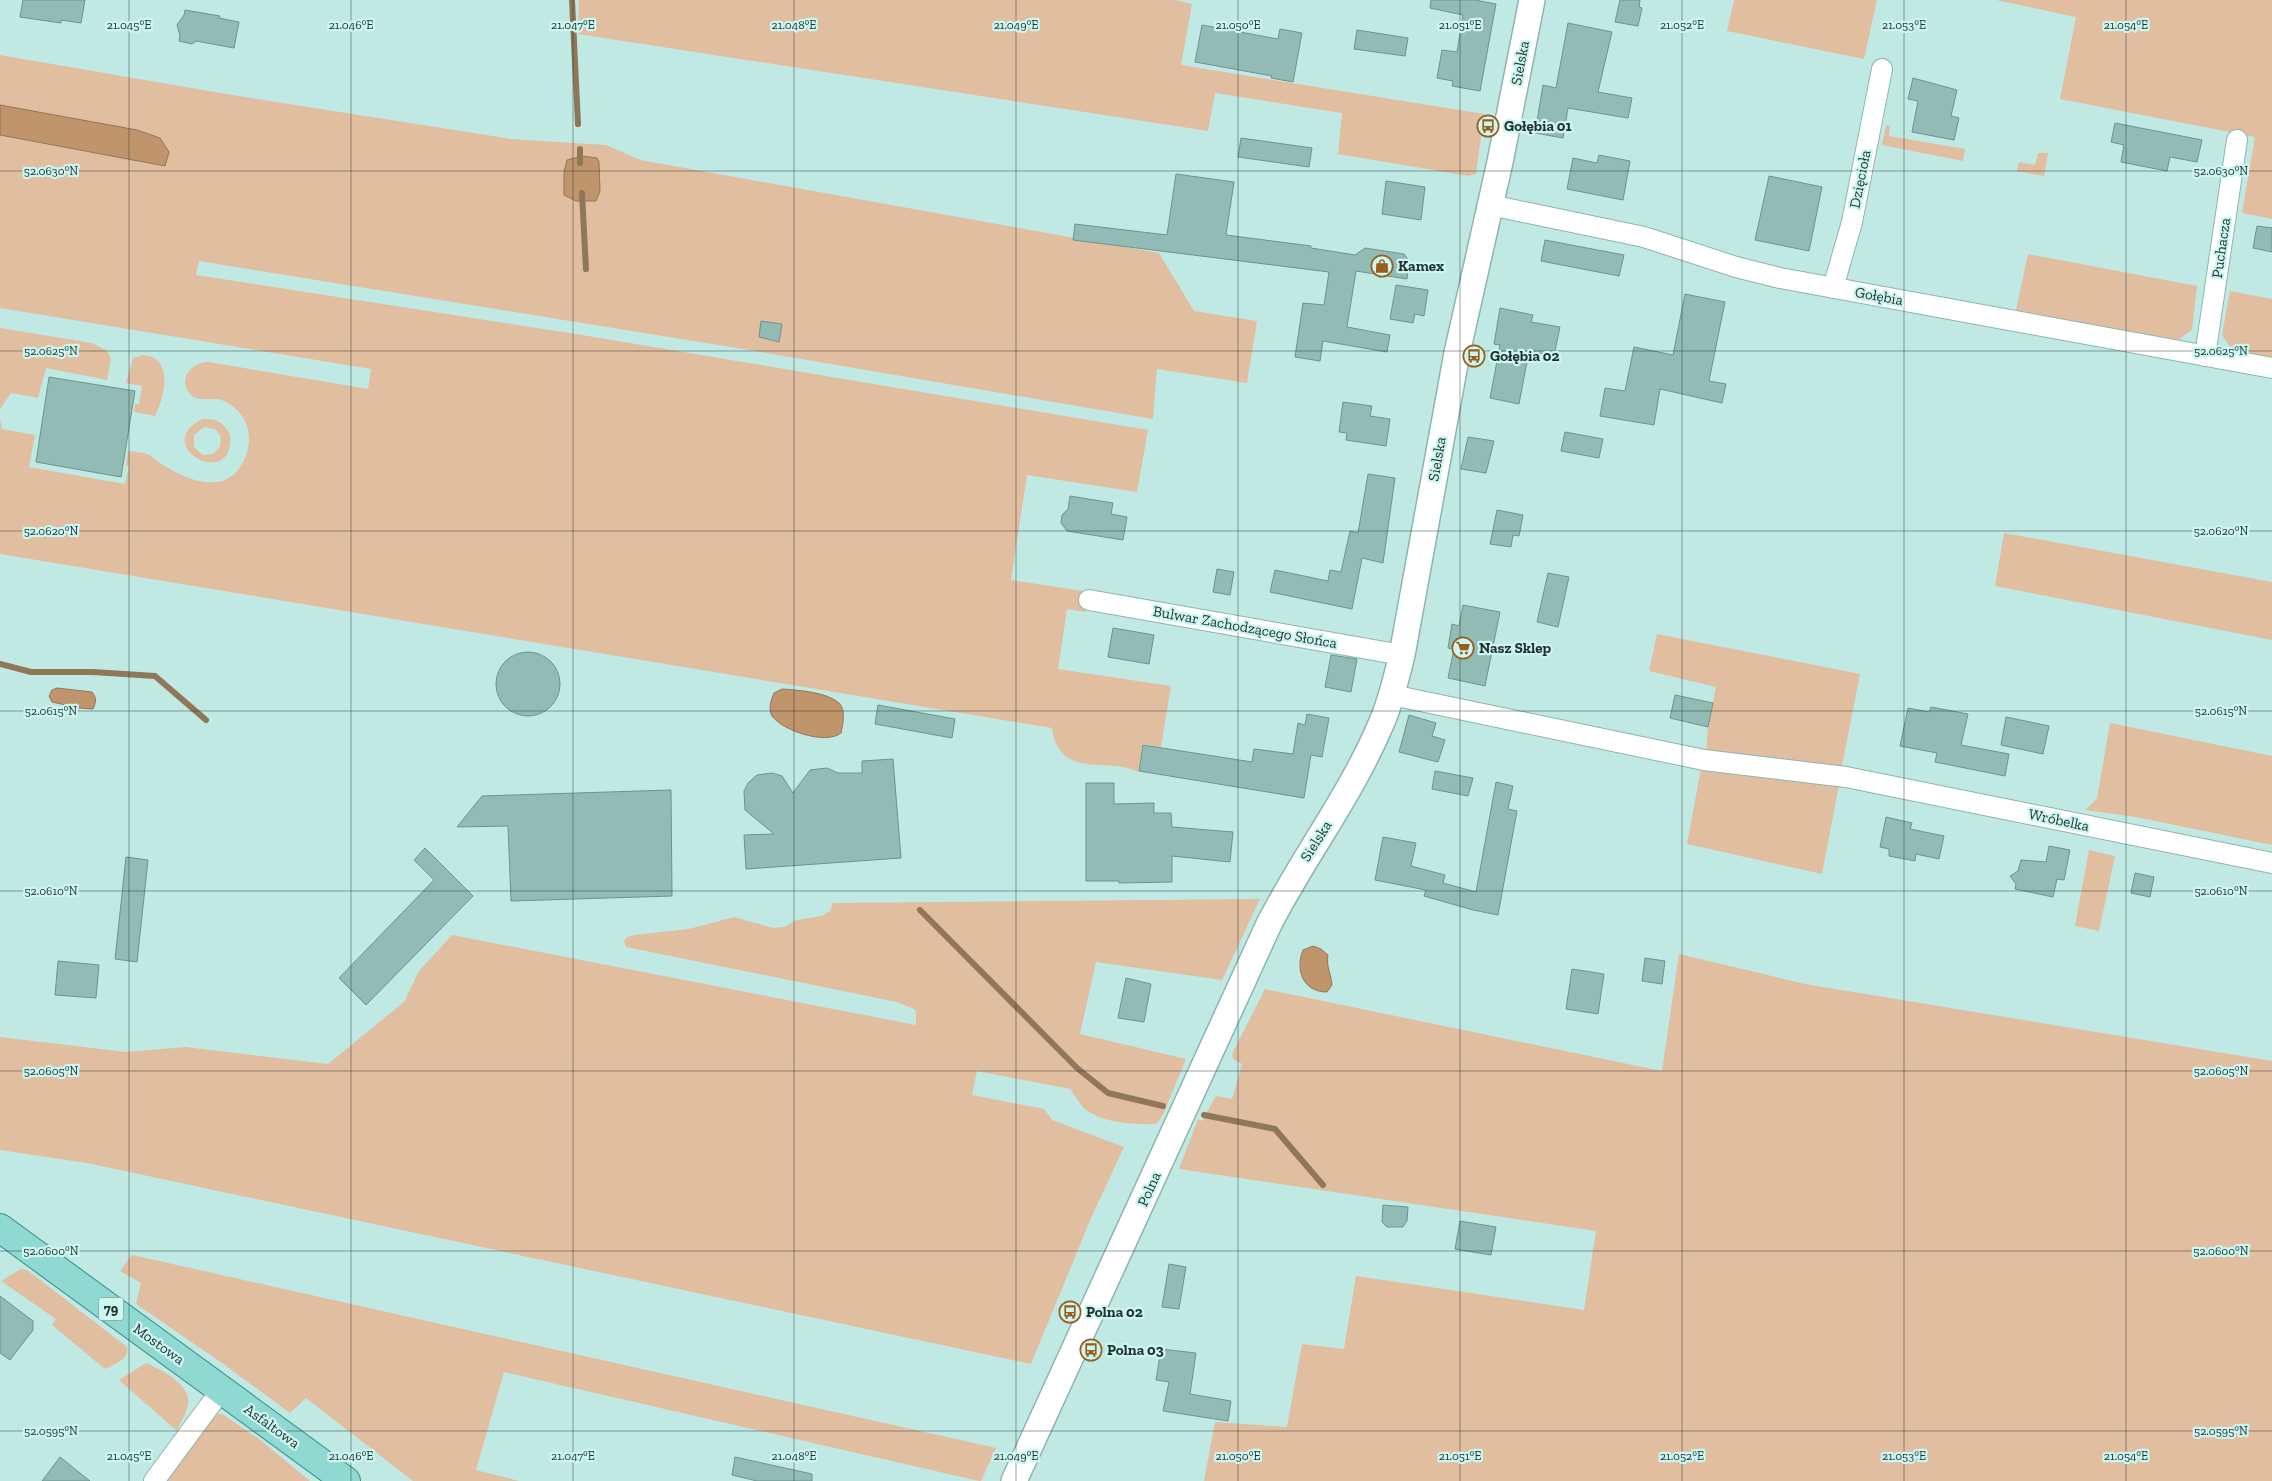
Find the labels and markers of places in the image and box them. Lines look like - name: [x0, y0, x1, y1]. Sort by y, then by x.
- bus stop icon: Gołębia 01: [1476, 114, 1500, 138]
- place label: Gołębia 01: [1504, 117, 1572, 135]
- shop icon: Kamex: [1370, 254, 1394, 278]
- place label: Kamex: [1398, 257, 1444, 275]
- bus stop icon: Gołębia 02: [1462, 344, 1486, 368]
- place label: Gołębia 02: [1490, 347, 1560, 365]
- supermarket icon: Nasz Sklep: [1451, 636, 1475, 660]
- place label: Nasz Sklep: [1479, 639, 1552, 657]
- bus stop icon: Polna 02: [1058, 1300, 1082, 1324]
- place label: Polna 02: [1086, 1303, 1143, 1321]
- bus stop icon: Polna 03: [1079, 1338, 1103, 1362]
- place label: Polna 03: [1107, 1341, 1164, 1359]

